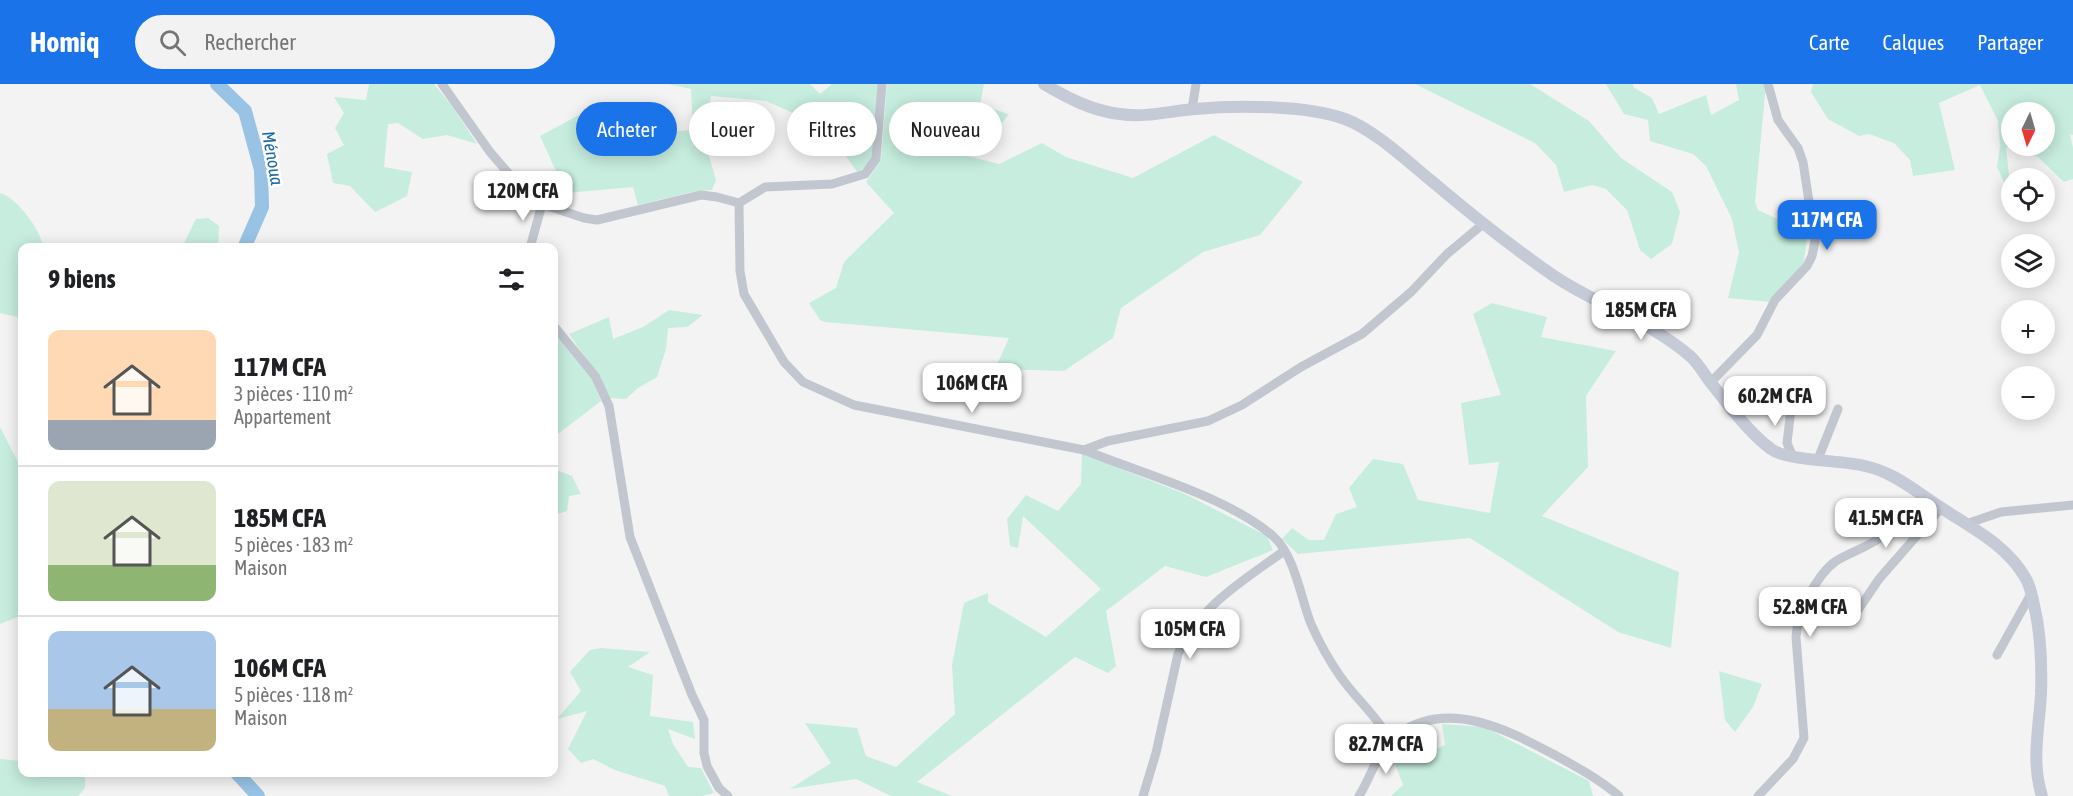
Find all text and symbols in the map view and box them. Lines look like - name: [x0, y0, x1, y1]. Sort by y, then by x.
- search box: [135, 15, 555, 69]
- text: Homiq: [30, 26, 99, 58]
- icon: search: [156, 26, 189, 59]
- text: Rechercher: [204, 29, 296, 55]
- text: Carte: [1809, 30, 1850, 54]
- text: Calques: [1883, 30, 1944, 54]
- text: Partager: [1977, 30, 2043, 54]
- chip: Acheter: [576, 102, 677, 156]
- chip: Louer: [689, 102, 775, 156]
- chip: Filtres: [787, 102, 877, 156]
- chip: Nouveau: [889, 102, 1002, 156]
- north arrow: [2001, 102, 2055, 156]
- map controls: [2001, 102, 2055, 420]
- water label: Ménoua: [258, 129, 288, 187]
- button: locate: [2001, 168, 2055, 222]
- pin: 120M CFA: [461, 171, 585, 222]
- text: 120M CFA: [488, 179, 558, 202]
- pin: 117M CFA: [1765, 200, 1889, 251]
- text: 117M CFA: [1792, 208, 1862, 231]
- button: layers: [2001, 234, 2055, 288]
- icon: filters: [495, 263, 528, 296]
- text: 9 biens: [48, 264, 116, 294]
- pin: 185M CFA: [1579, 290, 1703, 341]
- text: 185M CFA: [1606, 298, 1676, 321]
- button: +: [2001, 300, 2055, 354]
- text: 117M CFA: [234, 352, 326, 382]
- icon: home: [96, 354, 168, 426]
- pin: 106M CFA: [910, 363, 1034, 414]
- button: −: [2001, 366, 2055, 420]
- text: 106M CFA: [937, 371, 1007, 394]
- pin: 60.2M CFA: [1706, 376, 1844, 427]
- text: 3 pièces · 110 m²: [234, 382, 353, 405]
- text: 60.2M CFA: [1738, 384, 1812, 407]
- text: Appartement: [234, 405, 331, 428]
- pin: 41.5M CFA: [1817, 498, 1955, 549]
- text: 185M CFA: [234, 503, 326, 533]
- icon: home: [96, 505, 168, 577]
- text: 41.5M CFA: [1849, 506, 1923, 529]
- text: 5 pièces · 183 m²: [234, 533, 353, 556]
- text: Maison: [234, 556, 287, 579]
- pin: 52.8M CFA: [1741, 587, 1879, 638]
- text: 52.8M CFA: [1773, 595, 1847, 618]
- pin: 105M CFA: [1128, 609, 1252, 660]
- text: 105M CFA: [1155, 617, 1225, 640]
- text: 106M CFA: [234, 653, 326, 683]
- icon: home: [96, 655, 168, 727]
- text: 5 pièces · 118 m²: [234, 683, 353, 706]
- text: Maison: [234, 706, 287, 729]
- pin: 82.7M CFA: [1317, 724, 1455, 775]
- text: 82.7M CFA: [1349, 732, 1423, 755]

